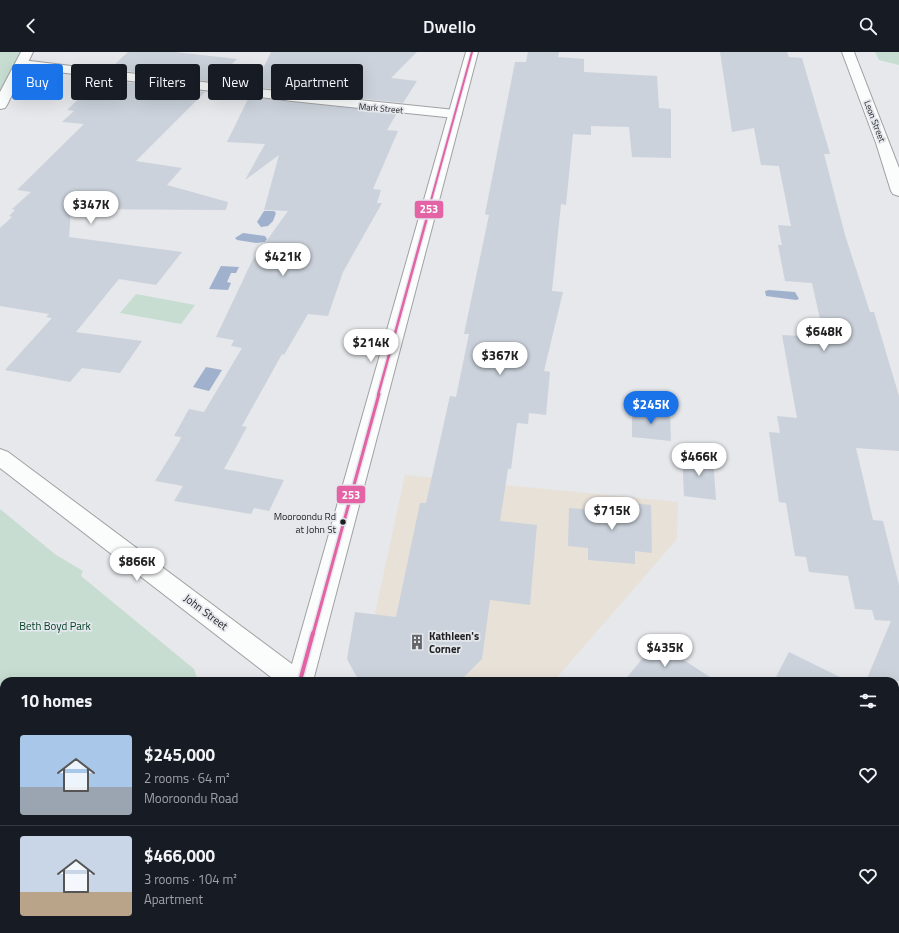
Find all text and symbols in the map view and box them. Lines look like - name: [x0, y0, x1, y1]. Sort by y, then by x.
- text: Dwello: [423, 13, 476, 40]
- icon: back: [20, 15, 42, 37]
- icon: search: [857, 15, 879, 37]
- chip: Buy: [12, 64, 63, 100]
- chip: Rent: [71, 64, 127, 100]
- chip: Filters: [135, 64, 200, 100]
- chip: New: [208, 64, 263, 100]
- chip: Apartment: [271, 64, 363, 100]
- street label: Leon Street: [861, 98, 889, 144]
- street label: Mark Street: [358, 100, 405, 116]
- pin: $347K: [63, 191, 119, 225]
- text: $347K: [73, 194, 109, 214]
- line badge: 253: [414, 200, 444, 219]
- text: 253: [420, 201, 438, 217]
- pin: $421K: [255, 243, 311, 277]
- text: $421K: [265, 246, 301, 266]
- pin: $648K: [796, 318, 852, 352]
- text: $648K: [806, 321, 842, 341]
- pin: $214K: [343, 329, 399, 363]
- text: $214K: [353, 332, 389, 352]
- pin: $367K: [472, 342, 528, 376]
- text: $367K: [482, 345, 518, 365]
- pin: $245K: [623, 391, 679, 425]
- text: $245K: [633, 394, 669, 414]
- pin: $466K: [671, 443, 727, 477]
- text: $466K: [681, 446, 717, 466]
- line badge: 253: [336, 485, 366, 504]
- text: 253: [342, 487, 360, 503]
- pin: $715K: [584, 497, 640, 531]
- text: $715K: [594, 500, 630, 520]
- place label: Mooroondu Rd at John St: [274, 509, 336, 537]
- marker: Mooroondu Rd at John St: [338, 517, 348, 527]
- pin: $866K: [109, 548, 165, 582]
- text: $866K: [119, 551, 155, 571]
- street label: John Street: [181, 590, 231, 634]
- park label: Beth Boyd Park: [19, 618, 91, 634]
- place label: Kathleen's Corner: [429, 628, 479, 657]
- building icon: Kathleen's Corner: [408, 633, 426, 651]
- pin: $435K: [637, 634, 693, 668]
- text: $435K: [647, 637, 683, 657]
- text: 10 homes: [20, 688, 92, 714]
- icon: filters: [857, 690, 879, 712]
- text: $245,000: [144, 742, 215, 768]
- icon: home: [52, 751, 100, 799]
- icon: heart: [857, 764, 879, 786]
- text: 2 rooms · 64 m²: [144, 768, 230, 788]
- text: Mooroondu Road: [144, 788, 238, 808]
- text: $466,000: [144, 843, 215, 869]
- icon: home: [52, 852, 100, 900]
- icon: heart: [857, 865, 879, 887]
- text: 3 rooms · 104 m²: [144, 869, 237, 889]
- text: Apartment: [144, 889, 203, 909]

